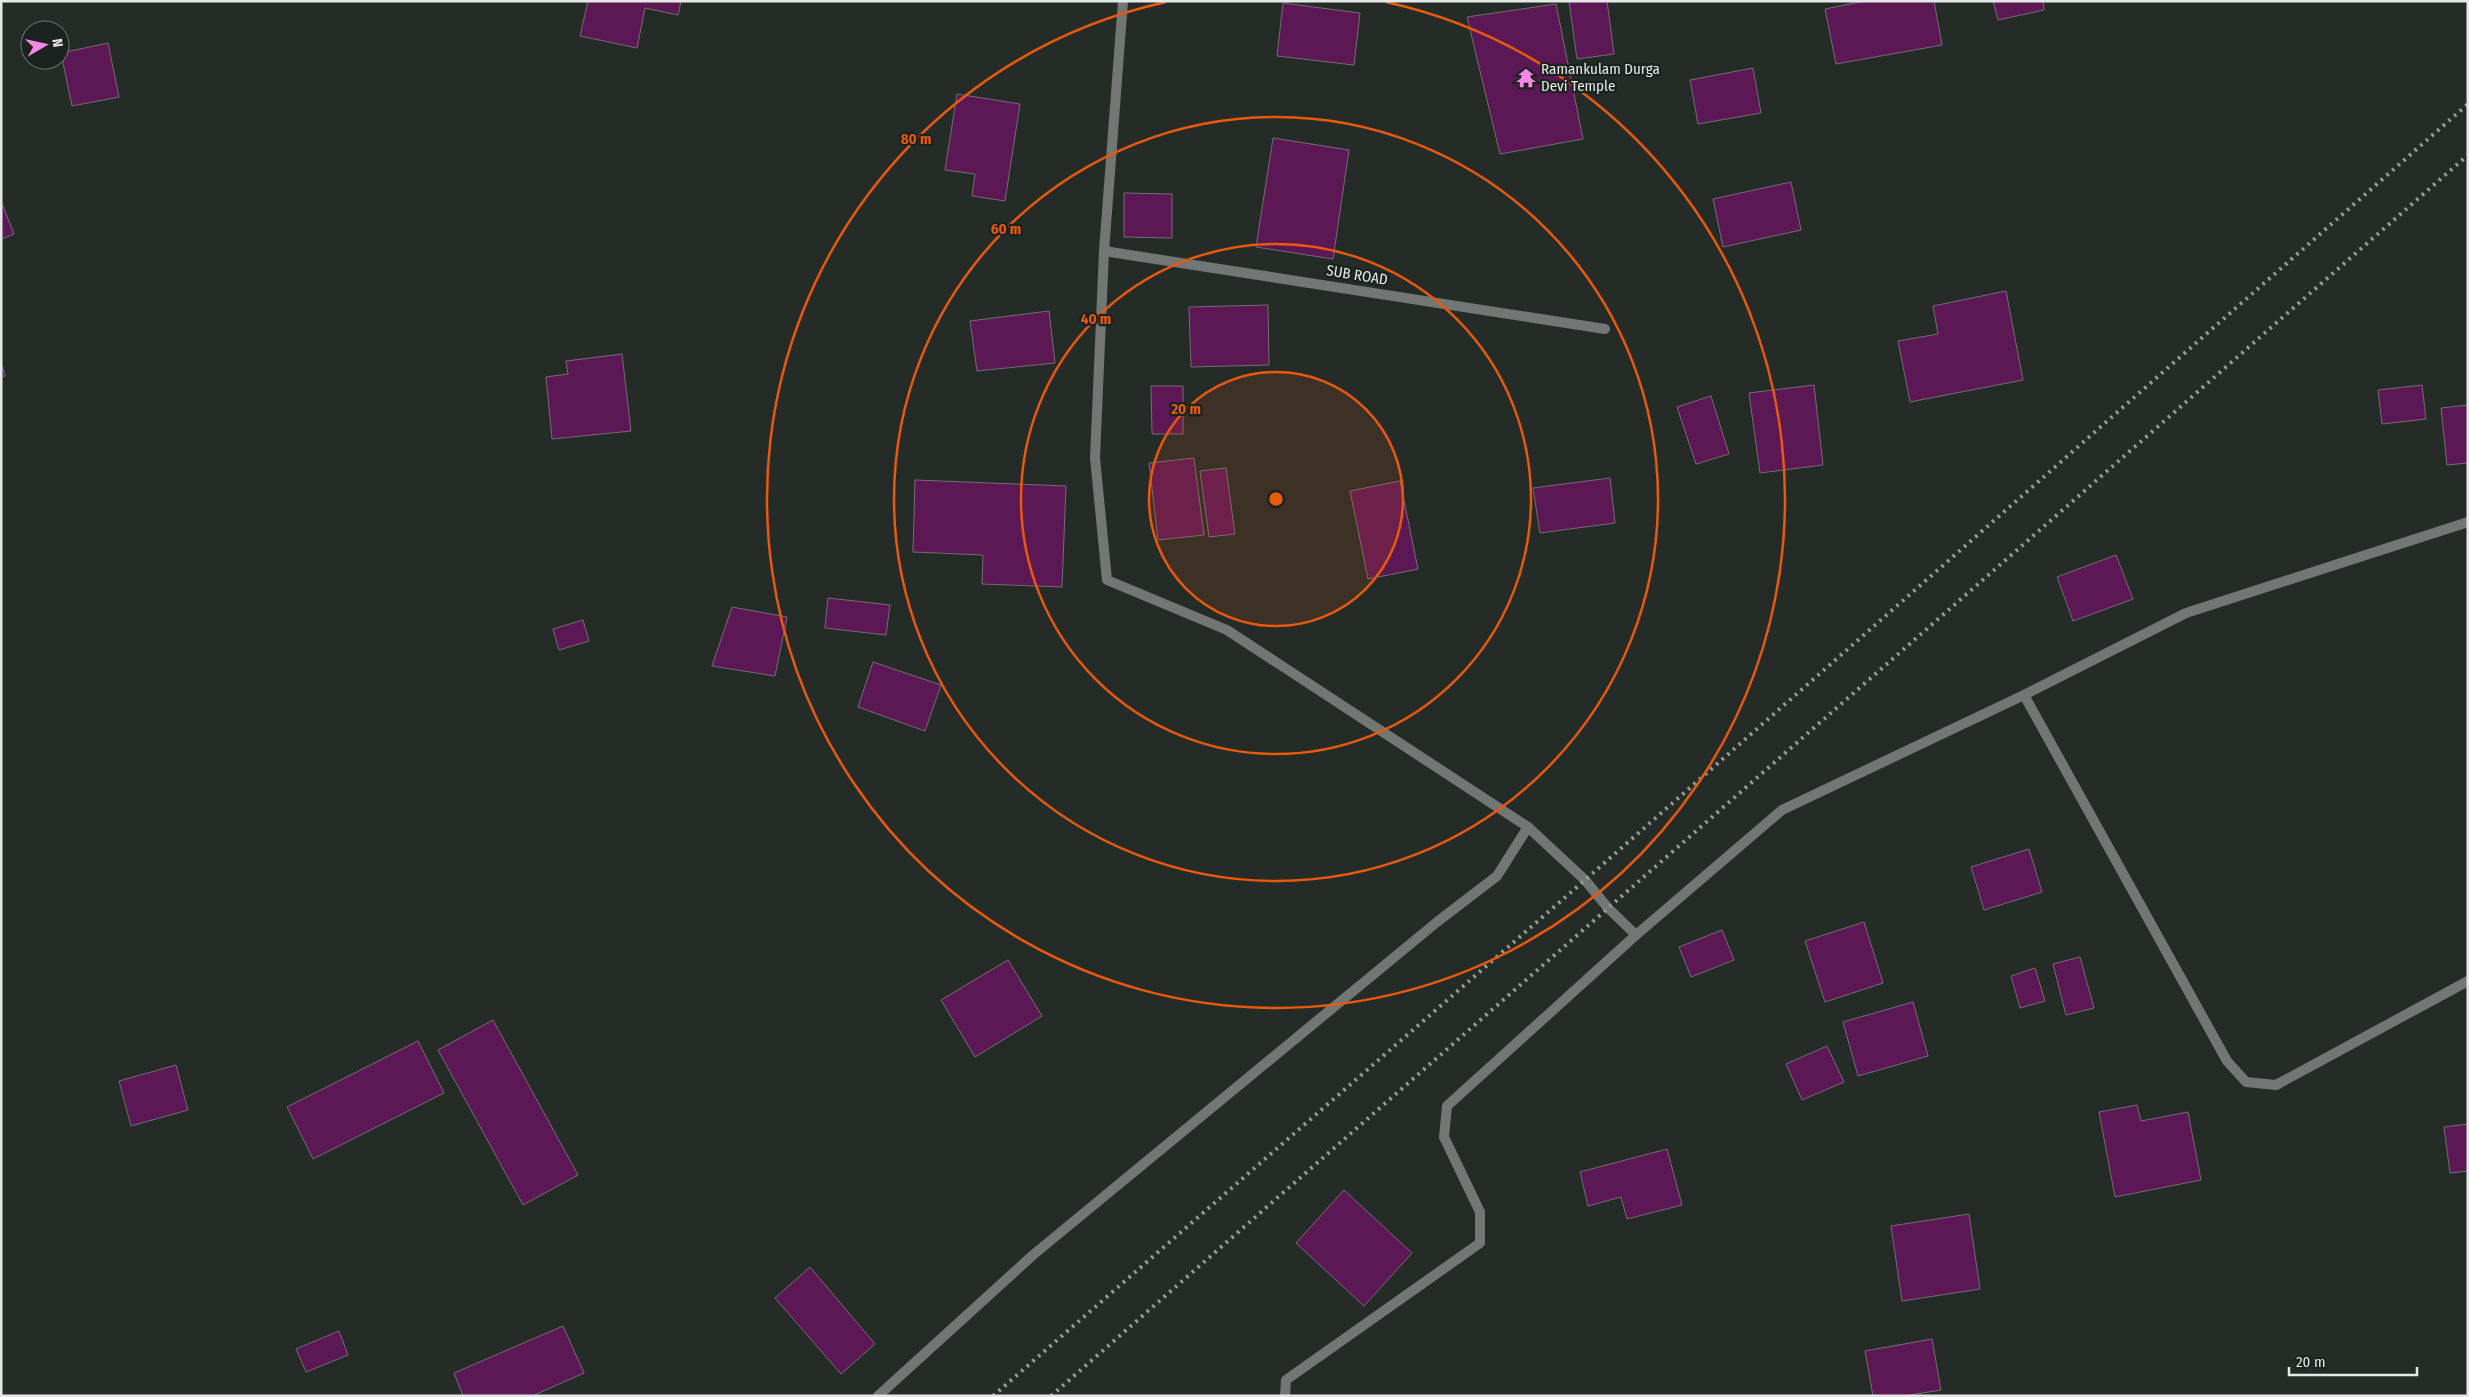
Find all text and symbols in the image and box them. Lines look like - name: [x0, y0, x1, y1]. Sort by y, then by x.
- north arrow: [20, 20, 70, 70]
- text: N: [48, 38, 66, 49]
- place label: Ramankulam Durga Devi Temple: [1541, 60, 1660, 95]
- temple icon: Ramankulam Durga Devi Temple: [1515, 67, 1537, 89]
- text: 80 m: [901, 130, 931, 148]
- text: 60 m: [991, 220, 1021, 238]
- street label: SUB ROAD: [1325, 261, 1389, 289]
- text: 40 m: [1081, 310, 1111, 328]
- text: 20 m: [1170, 400, 1201, 418]
- centre of rings: [1267, 490, 1285, 508]
- scale bar: [2289, 1344, 2416, 1376]
- text: 20 m: [2296, 1353, 2326, 1371]

